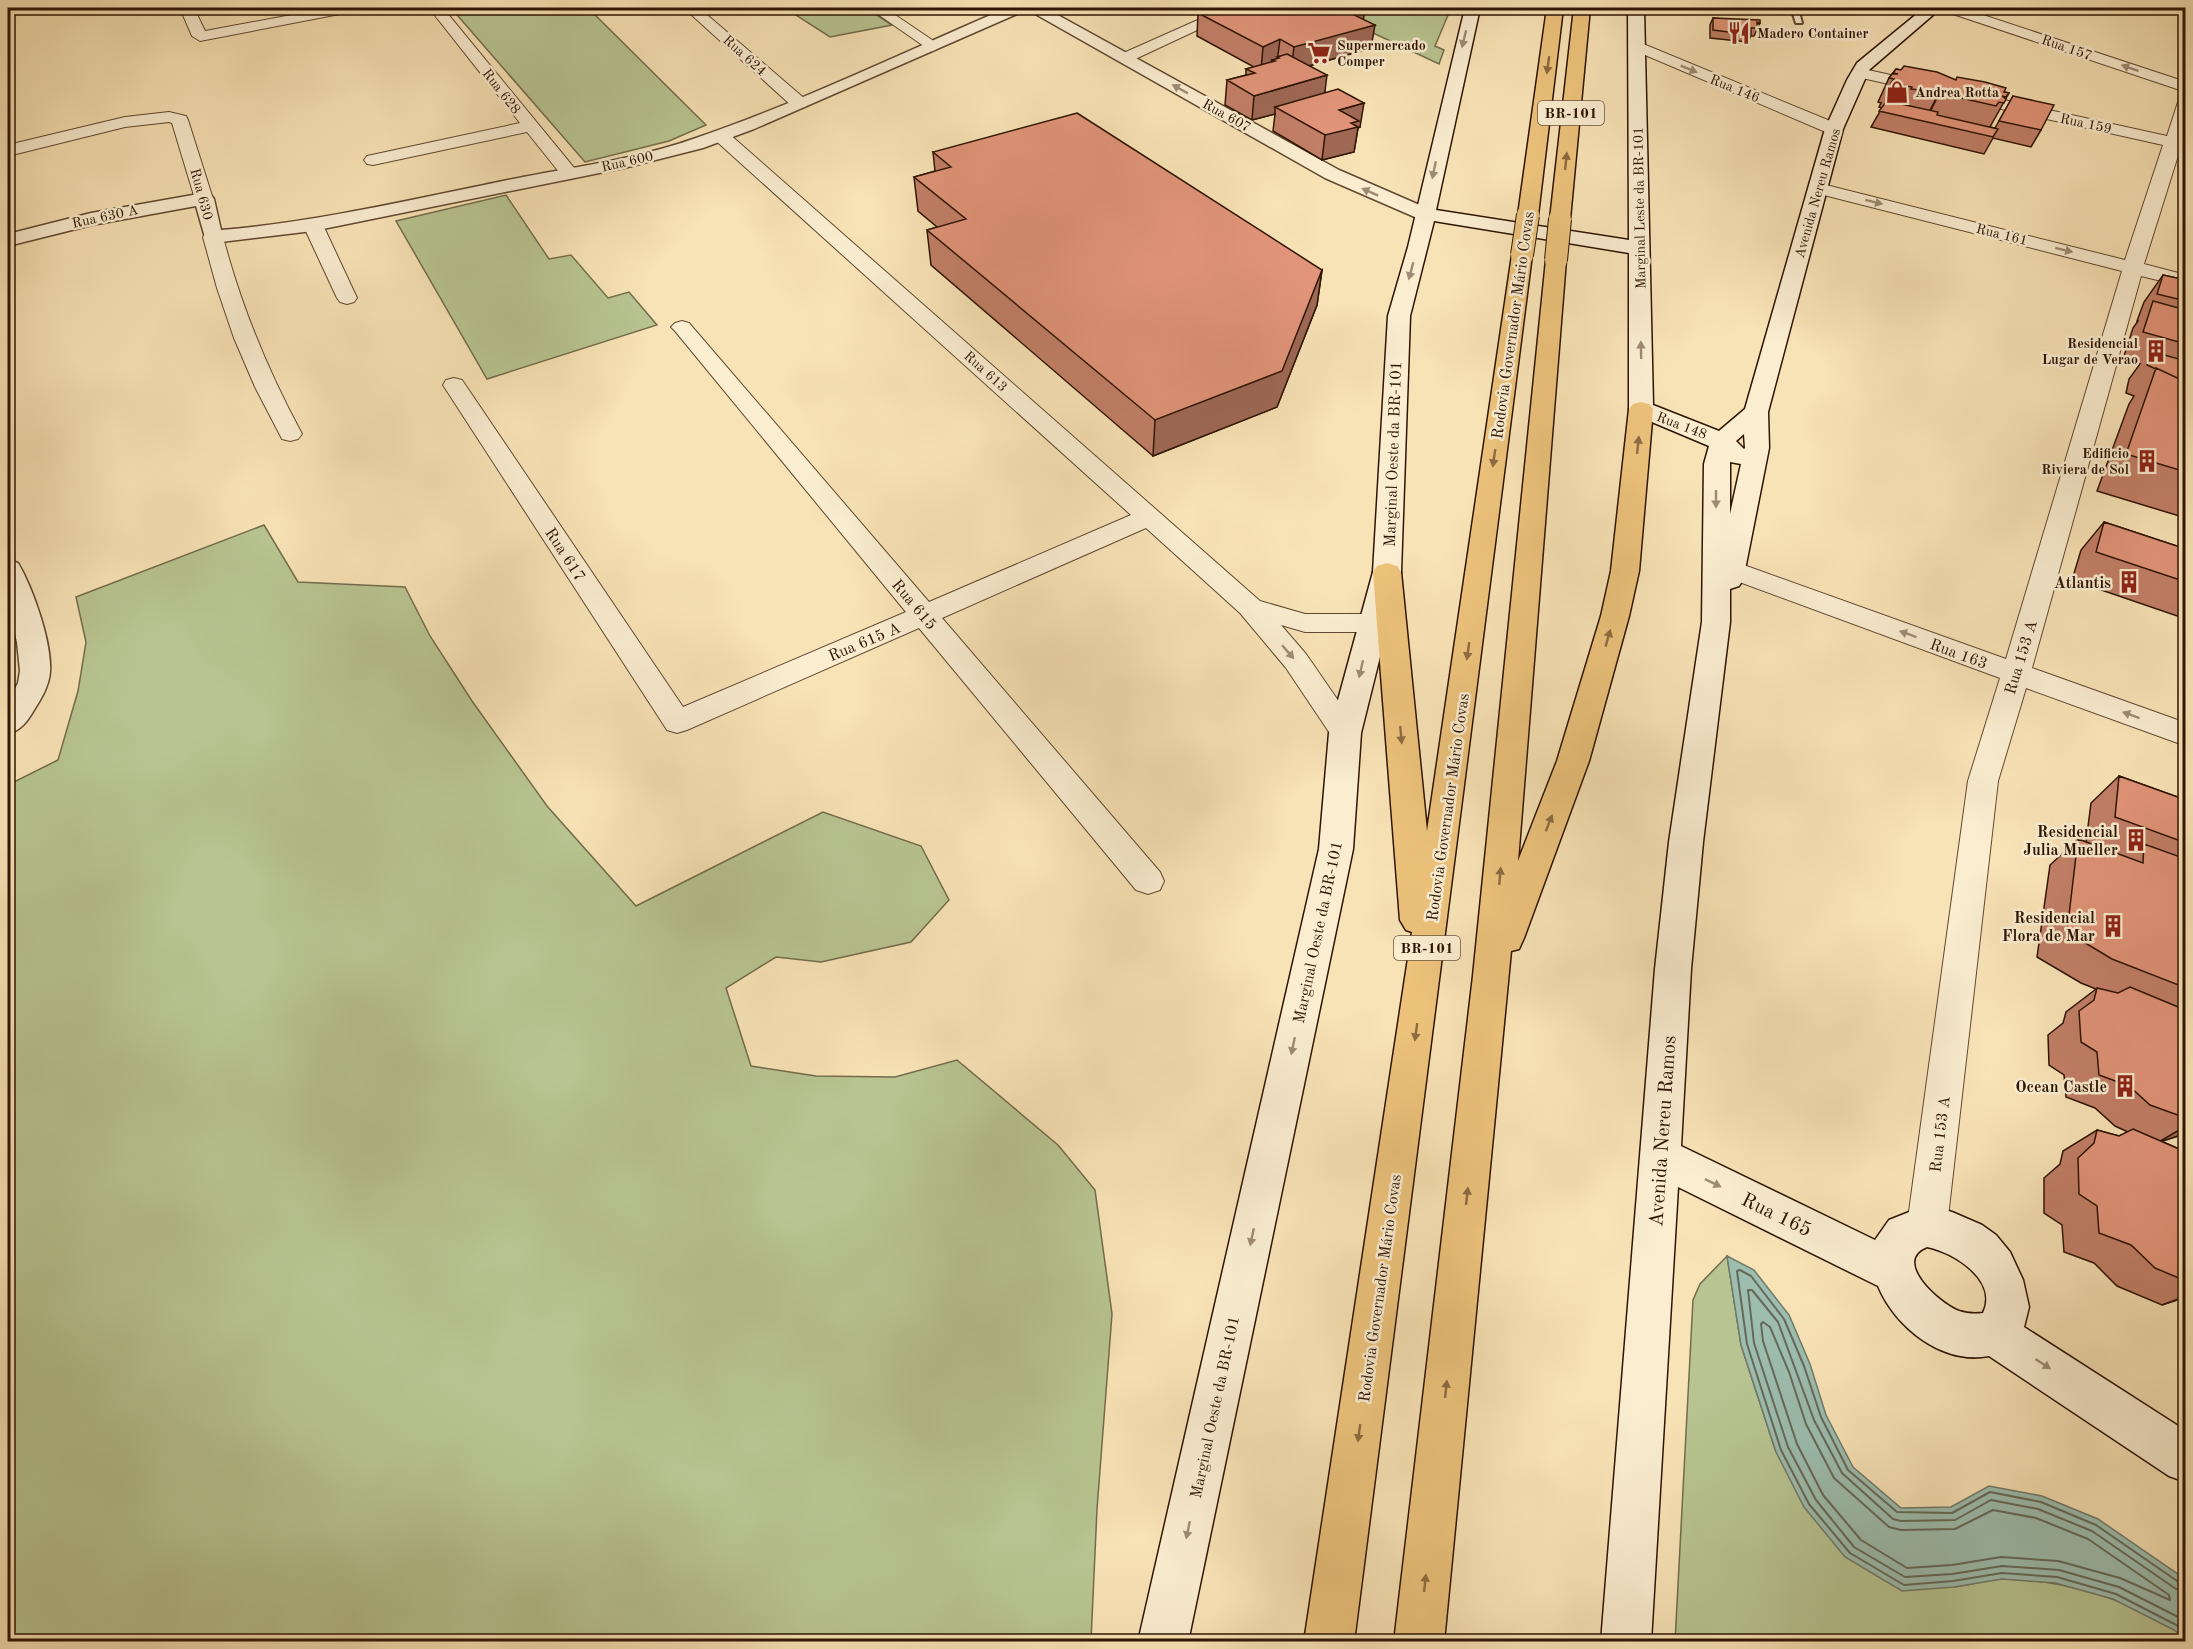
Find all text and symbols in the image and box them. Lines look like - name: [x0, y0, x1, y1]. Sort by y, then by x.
- restaurant icon: Madero Container: [1726, 20, 1752, 46]
- place label: Madero Container: [1757, 27, 1869, 41]
- one-way arrow: [1459, 30, 1469, 48]
- street label: Rua 624: [720, 33, 769, 79]
- street label: Rua 157: [2039, 33, 2094, 63]
- place label: Supermercado Comper: [1337, 39, 1426, 69]
- supermarket icon: Supermercado Comper: [1306, 40, 1332, 66]
- one-way arrow: [1543, 56, 1552, 75]
- one-way arrow: [2121, 63, 2139, 73]
- one-way arrow: [1681, 64, 1699, 74]
- street label: Rua 628: [479, 67, 523, 117]
- street label: Rua 146: [1708, 73, 1762, 105]
- shop icon: Andrea Rotta: [1884, 79, 1910, 105]
- one-way arrow: [1171, 84, 1188, 94]
- place label: Andrea Rotta: [1915, 86, 1999, 100]
- street label: Rua 607: [1200, 97, 1253, 135]
- road number: BR-101: [1538, 101, 1604, 125]
- street label: Rua 159: [2059, 112, 2113, 136]
- street label: Marginal Leste da BR-101: [1632, 127, 1648, 289]
- street label: Avenida Nereu Ramos: [1793, 127, 1843, 260]
- street label: Rua 600: [600, 149, 654, 175]
- one-way arrow: [1561, 152, 1571, 171]
- one-way arrow: [1429, 161, 1438, 180]
- street label: Rua 630: [187, 167, 215, 222]
- one-way arrow: [1361, 188, 1378, 197]
- one-way arrow: [1865, 198, 1884, 208]
- street label: Rua 630 A: [71, 203, 140, 231]
- street label: Rodovia Governador Mário Covas: [1490, 210, 1538, 440]
- street label: Rua 161: [1974, 222, 2029, 248]
- one-way arrow: [2054, 245, 2073, 255]
- one-way arrow: [1406, 262, 1416, 280]
- place label: Residencial Lugar de Verao: [2042, 337, 2138, 367]
- building icon: Residencial Lugar de Verao: [2143, 338, 2169, 364]
- one-way arrow: [1636, 341, 1645, 360]
- street label: Rua 613: [961, 349, 1010, 395]
- street label: Marginal Oeste da BR-101: [1383, 361, 1405, 547]
- street label: Rua 148: [1655, 410, 1709, 442]
- one-way arrow: [1633, 436, 1643, 455]
- place label: Edificio Riviera de Sol: [2041, 447, 2129, 477]
- building icon: Edificio Riviera de Sol: [2134, 448, 2160, 474]
- one-way arrow: [1490, 449, 1499, 468]
- one-way arrow: [1711, 489, 1721, 508]
- street label: Rua 617: [541, 525, 587, 585]
- building icon: Atlantis: [2116, 569, 2142, 595]
- place label: Atlantis: [2054, 576, 2111, 592]
- street label: Rua 615: [888, 577, 939, 633]
- street label: Rua 153 A: [2003, 618, 2041, 697]
- street label: Rua 615 A: [826, 620, 903, 665]
- one-way arrow: [1604, 629, 1614, 647]
- one-way arrow: [1899, 629, 1917, 639]
- street label: Rua 163: [1927, 637, 1989, 673]
- one-way arrow: [1463, 642, 1472, 661]
- one-way arrow: [1282, 644, 1295, 660]
- one-way arrow: [1355, 660, 1365, 678]
- street label: Rodovia Governador Mário Covas: [1425, 692, 1473, 922]
- one-way arrow: [2121, 710, 2139, 720]
- one-way arrow: [1396, 726, 1406, 745]
- one-way arrow: [1545, 814, 1555, 832]
- place label: Residencial Julia Mueller: [2023, 825, 2118, 859]
- building icon: Residencial Julia Mueller: [2123, 827, 2149, 853]
- street label: Marginal Oeste da BR-101: [1292, 840, 1346, 1025]
- one-way arrow: [1495, 867, 1505, 886]
- place label: Residencial Flora de Mar: [2002, 911, 2095, 945]
- building icon: Residencial Flora de Mar: [2100, 913, 2126, 939]
- road number: BR-101: [1394, 936, 1460, 960]
- one-way arrow: [1411, 1022, 1420, 1041]
- street label: Avenida Nereu Ramos: [1647, 1035, 1681, 1228]
- one-way arrow: [1288, 1037, 1298, 1056]
- building icon: Ocean Castle: [2112, 1073, 2138, 1099]
- place label: Ocean Castle: [2015, 1080, 2107, 1096]
- street label: Rua 153 A: [1928, 1095, 1954, 1173]
- street label: Rodovia Governador Mário Covas: [1357, 1173, 1405, 1403]
- one-way arrow: [1704, 1178, 1721, 1187]
- one-way arrow: [1462, 1186, 1472, 1205]
- street label: Rua 165: [1738, 1190, 1814, 1241]
- one-way arrow: [1246, 1228, 1256, 1246]
- street label: Marginal Oeste da BR-101: [1189, 1315, 1243, 1500]
- one-way arrow: [2035, 1358, 2051, 1369]
- one-way arrow: [1442, 1380, 1451, 1399]
- one-way arrow: [1354, 1423, 1363, 1442]
- one-way arrow: [1182, 1521, 1192, 1539]
- one-way arrow: [1421, 1574, 1430, 1593]

